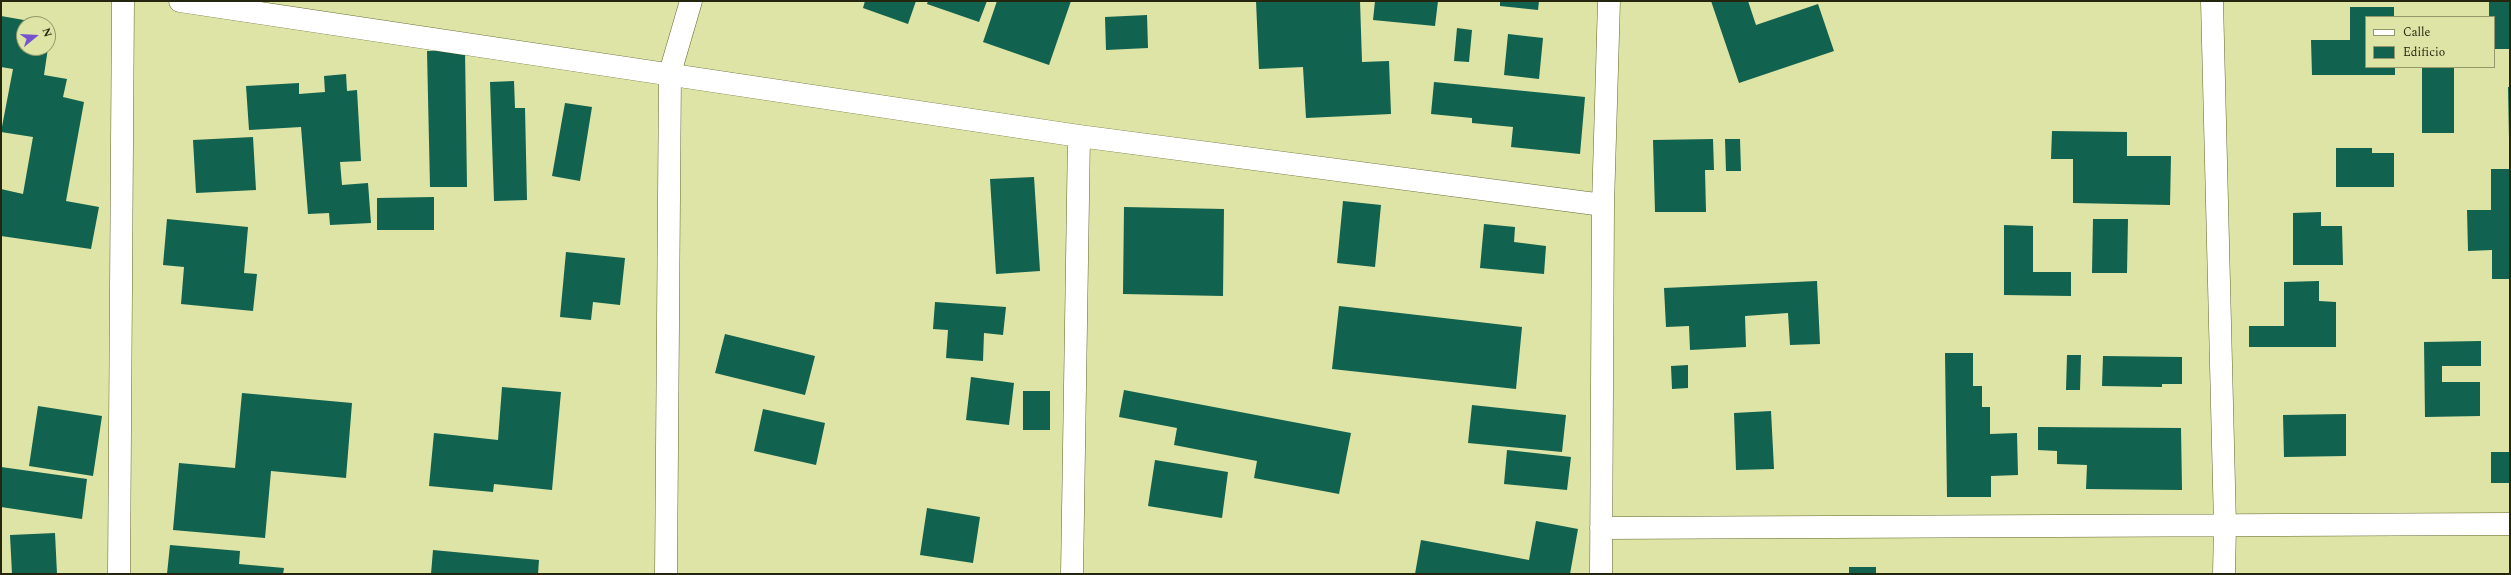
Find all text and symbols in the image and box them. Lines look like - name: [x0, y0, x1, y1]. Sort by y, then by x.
- north arrow: [16, 16, 56, 56]
- legend: [2365, 16, 2495, 68]
- text: Calle: [2403, 23, 2430, 42]
- text: N: [37, 26, 56, 39]
- text: Edificio: [2403, 43, 2445, 62]

